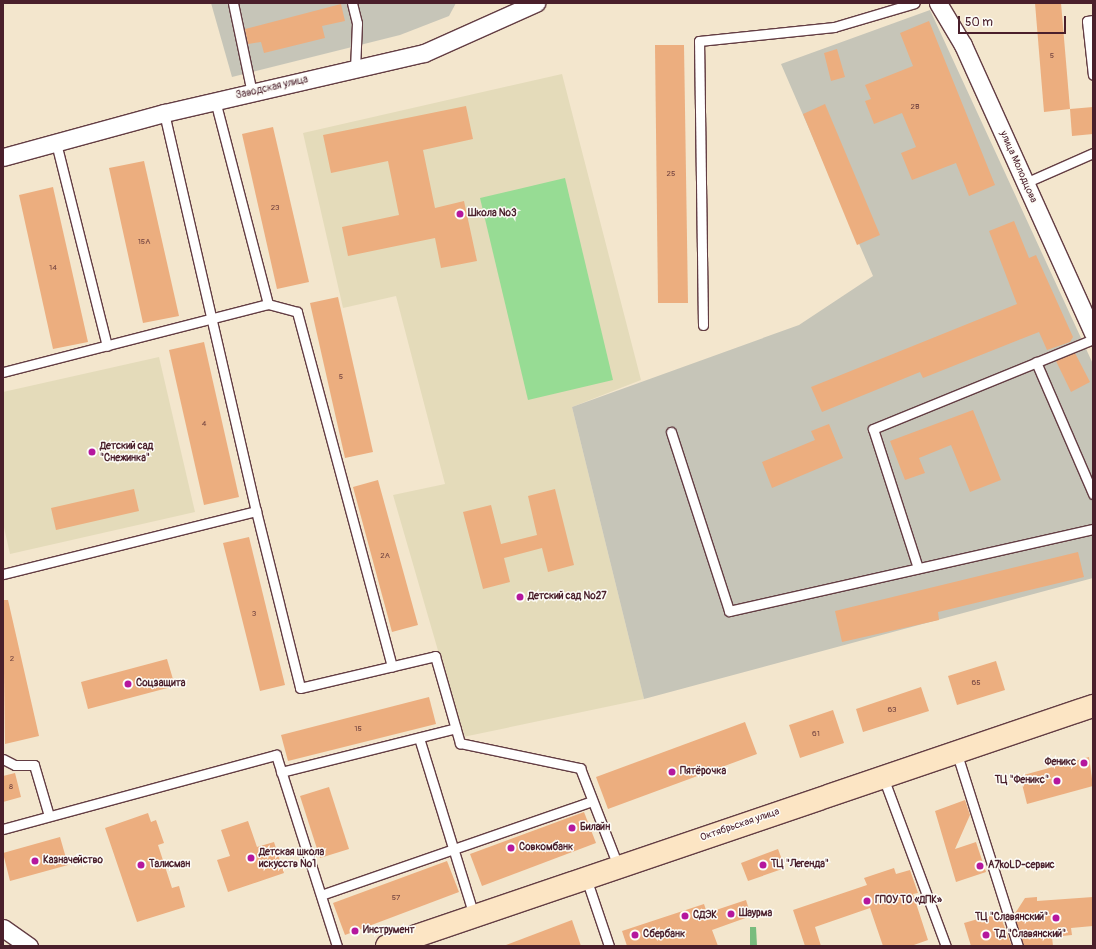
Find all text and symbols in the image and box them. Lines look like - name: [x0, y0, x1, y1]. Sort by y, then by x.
- scale bar: [960, 8, 1068, 34]
- text: 50 m: [965, 15, 993, 30]
- house number: 5: [1050, 51, 1054, 61]
- street label: Заводская улица: [235, 74, 309, 102]
- house number: 2В: [911, 102, 919, 112]
- street label: улица Молодцова: [997, 129, 1039, 205]
- house number: 25: [667, 169, 675, 179]
- house number: 23: [271, 203, 279, 213]
- place label: Школа №3: [468, 208, 516, 220]
- marker: Школа №3: [455, 209, 465, 219]
- house number: 15А: [138, 237, 150, 247]
- house number: 14: [49, 263, 57, 273]
- house number: 5: [339, 372, 343, 382]
- house number: 4: [202, 419, 206, 429]
- place label: Детский сад "Снежинка": [100, 440, 153, 464]
- marker: Детский сад "Снежинка": [87, 447, 97, 457]
- house number: 2А: [380, 551, 390, 561]
- place label: Детский сад №27: [528, 591, 607, 603]
- marker: Детский сад №27: [515, 592, 525, 602]
- house number: 3: [252, 609, 256, 619]
- house number: 2: [10, 654, 14, 664]
- place label: Соцзащита: [136, 678, 185, 690]
- house number: 65: [972, 678, 980, 688]
- marker: Соцзащита: [123, 679, 133, 689]
- house number: 63: [887, 705, 897, 715]
- house number: 15: [354, 724, 362, 734]
- house number: 61: [812, 729, 820, 739]
- place label: Феникс: [1045, 757, 1076, 769]
- marker: Феникс: [1079, 758, 1089, 768]
- place label: Пятёрочка: [680, 766, 726, 778]
- marker: Пятёрочка: [667, 767, 677, 777]
- place label: ТЦ "Феникс": [995, 775, 1049, 787]
- marker: ТЦ "Феникс": [1052, 776, 1062, 786]
- house number: 8: [9, 782, 13, 792]
- street label: Октябрьская улица: [699, 806, 781, 844]
- place label: Билайн: [580, 822, 610, 834]
- marker: Билайн: [567, 823, 577, 833]
- place label: Совкомбанк: [519, 842, 573, 854]
- marker: Совкомбанк: [506, 843, 516, 853]
- place label: Детская школа искусств №1: [259, 846, 324, 870]
- marker: Детская школа искусств №1: [246, 853, 256, 863]
- place label: Казначейство: [43, 855, 103, 867]
- marker: Казначейство: [30, 856, 40, 866]
- place label: Талисман: [149, 859, 190, 871]
- place label: ТЦ "Легенда": [771, 859, 829, 871]
- marker: Талисман: [136, 860, 146, 870]
- marker: ТЦ "Легенда": [758, 860, 768, 870]
- place label: A7koLD-сервис: [988, 860, 1055, 872]
- marker: A7koLD-сервис: [975, 861, 985, 871]
- house number: 57: [392, 893, 400, 903]
- place label: ГПОУ ТО «ДПК»: [875, 895, 942, 907]
- marker: ГПОУ ТО «ДПК»: [862, 896, 872, 906]
- place label: Шаурма: [739, 908, 772, 920]
- marker: Шаурма: [726, 909, 736, 919]
- place label: СДЭК: [693, 910, 717, 922]
- marker: СДЭК: [680, 911, 690, 921]
- place label: ТЦ "Славянский": [975, 912, 1048, 924]
- marker: ТЦ "Славянский": [1051, 913, 1061, 923]
- place label: Инструмент: [363, 925, 414, 937]
- marker: Инструмент: [350, 926, 360, 936]
- place label: Сбербанк: [643, 929, 685, 941]
- place label: ТД "Славянский": [994, 929, 1066, 941]
- marker: Сбербанк: [630, 930, 640, 940]
- marker: ТД "Славянский": [981, 930, 991, 940]

